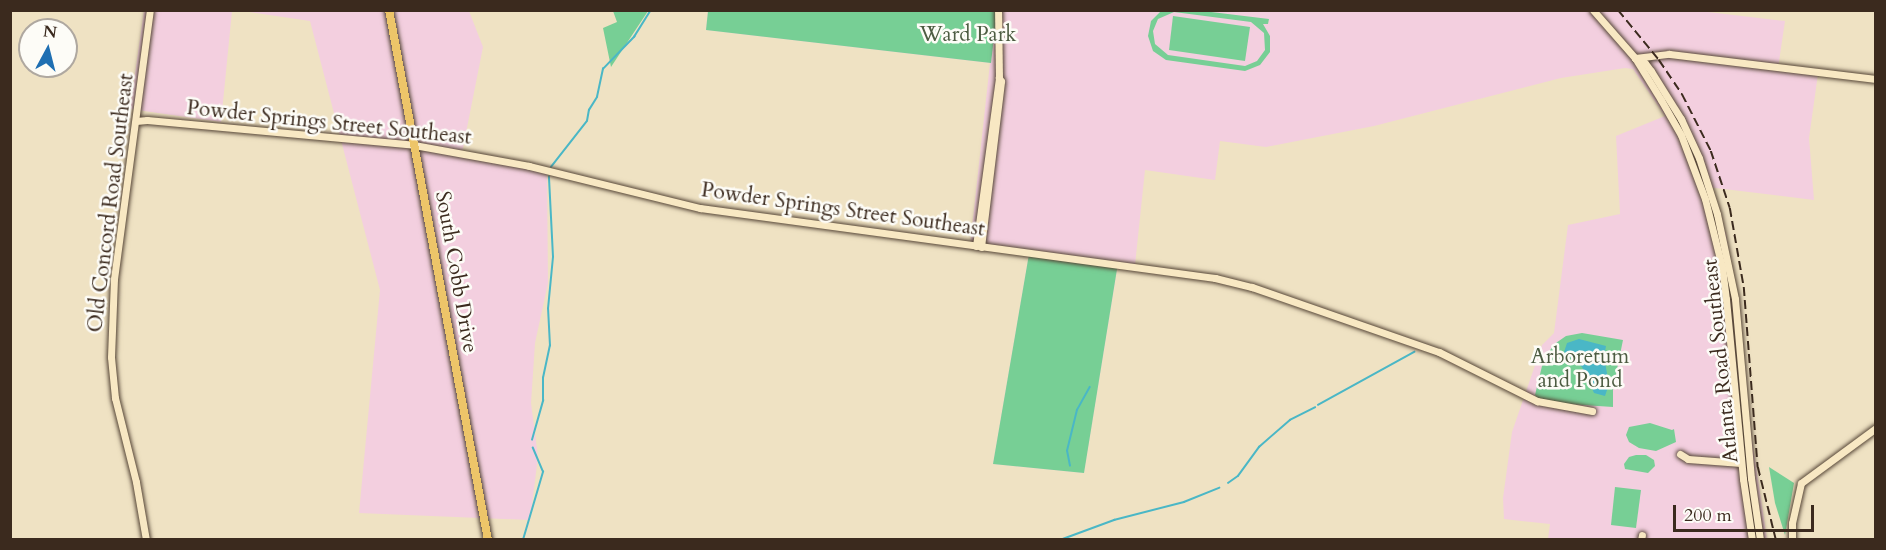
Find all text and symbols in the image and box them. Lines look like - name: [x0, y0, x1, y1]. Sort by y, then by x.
- north arrow: [18, 18, 78, 78]
- text: N: [42, 20, 58, 44]
- park label: Ward Park: [919, 22, 1017, 48]
- street label: Old Concord Road Southeast: [83, 72, 139, 334]
- street label: Powder Springs Street Southeast: [185, 96, 473, 150]
- street label: Powder Springs Street Southeast: [700, 178, 986, 242]
- street label: South Cobb Drive: [429, 189, 483, 355]
- street label: Atlanta Road Southeast: [1698, 258, 1744, 464]
- park label: Arboretum and Pond: [1531, 344, 1629, 394]
- scale bar: [1676, 493, 1817, 531]
- text: 200 m: [1684, 503, 1732, 528]

